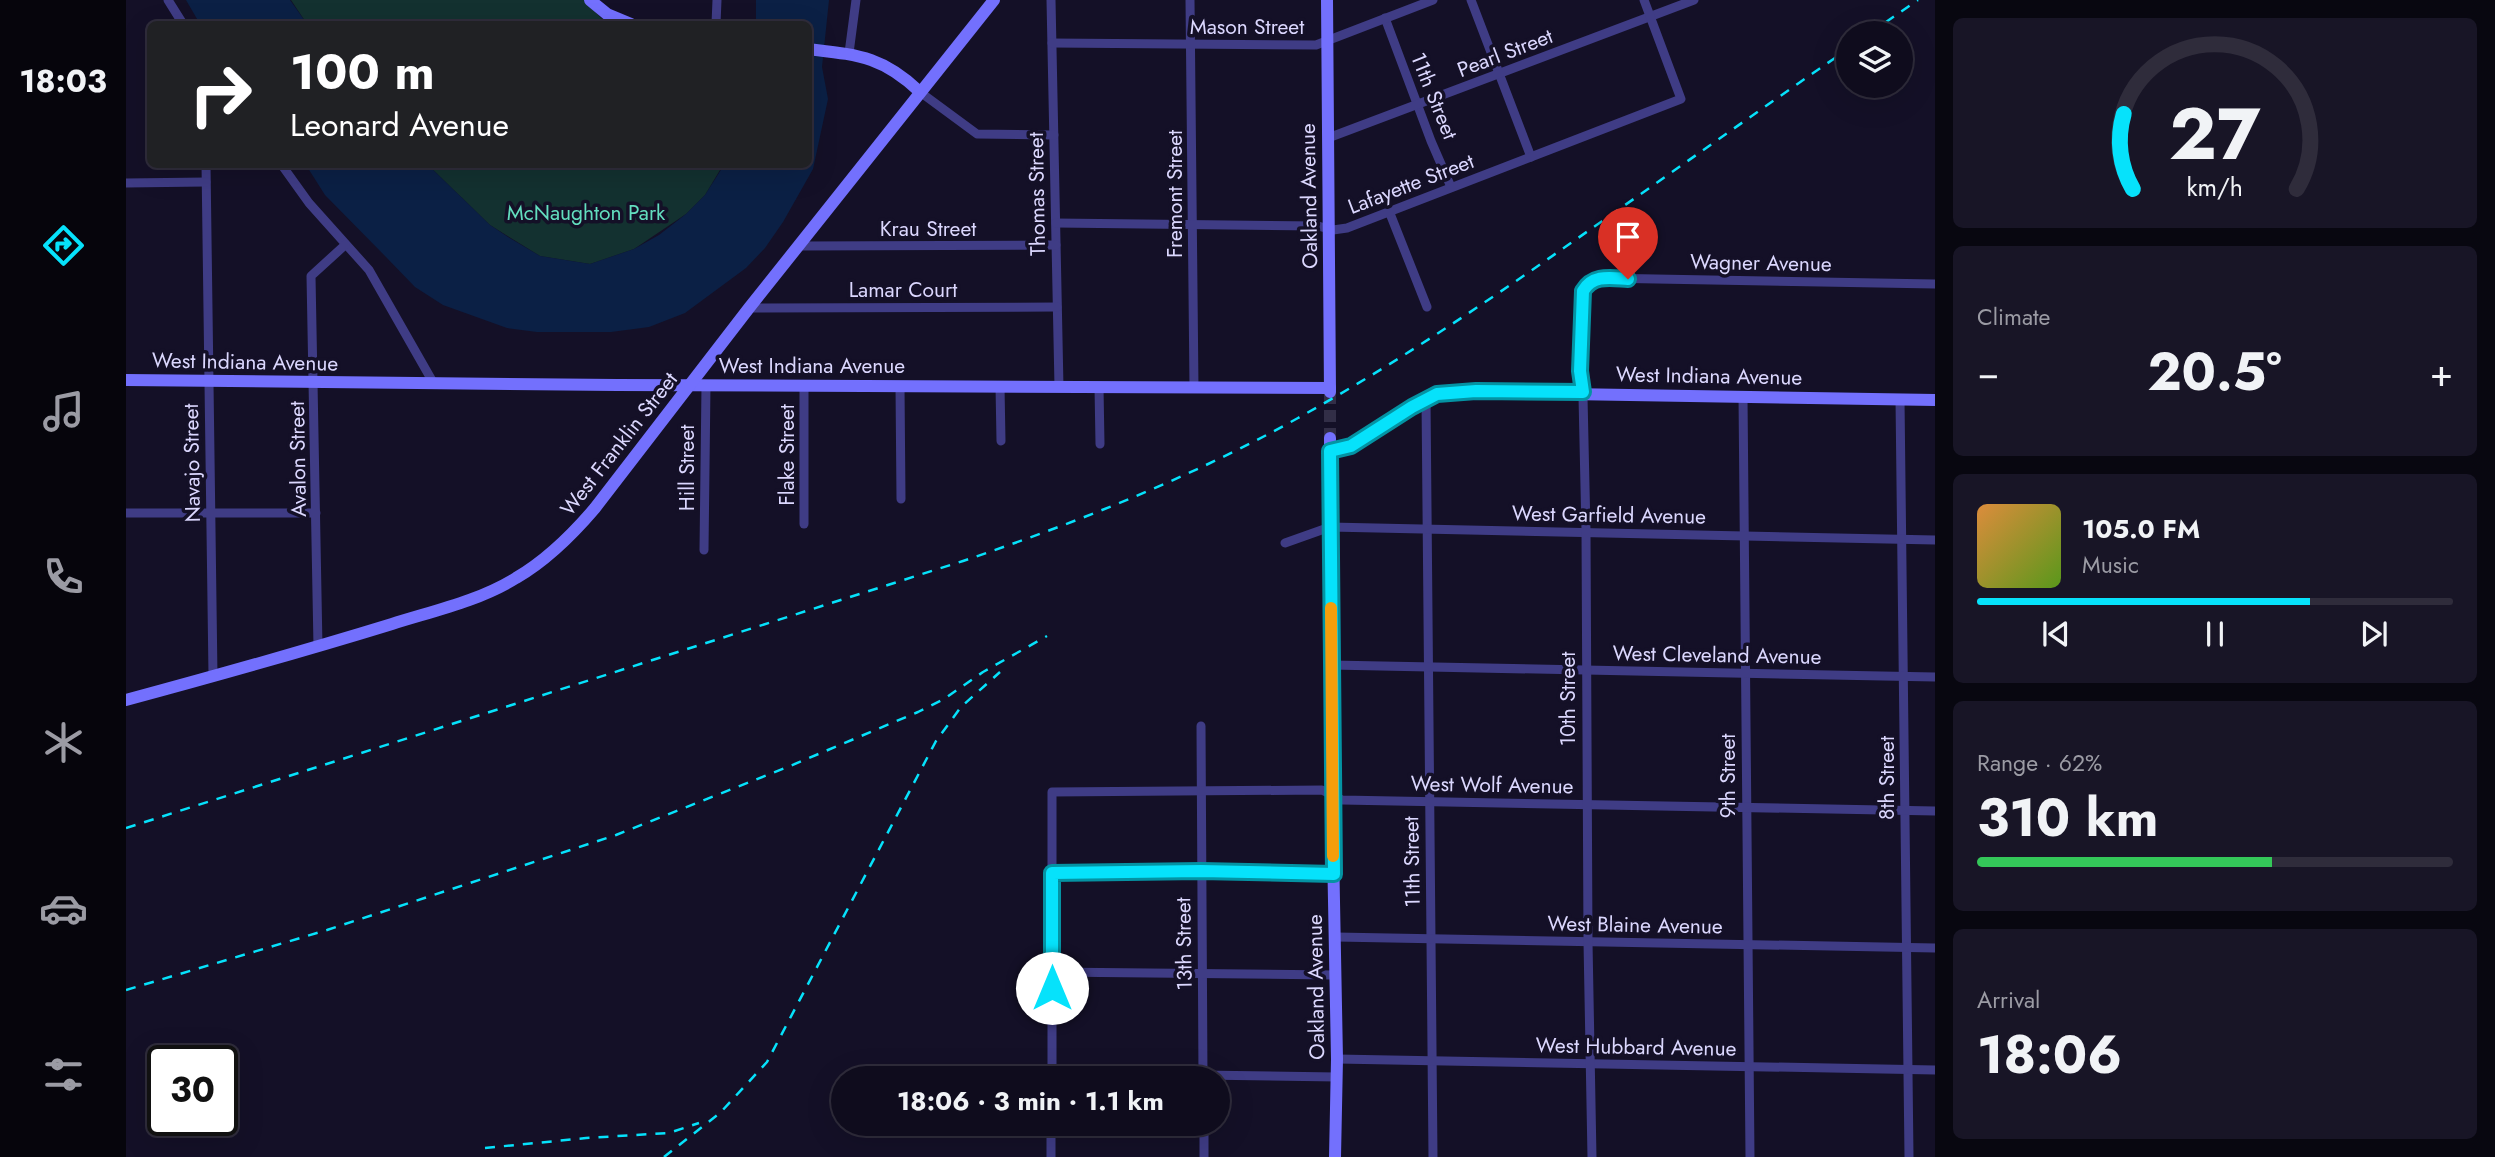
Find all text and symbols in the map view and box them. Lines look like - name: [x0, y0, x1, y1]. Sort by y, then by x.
- street label: Mason Street: [1190, 12, 1304, 42]
- street label: Pearl Street: [1453, 21, 1557, 85]
- map controls: [1836, 21, 1913, 98]
- button: layers: [1836, 21, 1913, 98]
- text: 100 m: [290, 37, 435, 107]
- street label: 11th Street: [1403, 48, 1465, 144]
- icon: right: [175, 49, 266, 140]
- text: 18:03: [19, 58, 107, 104]
- text: 27: [2169, 81, 2261, 186]
- text: Leonard Avenue: [290, 102, 509, 148]
- street label: Oakland Avenue: [1293, 123, 1325, 269]
- street label: Fremont Street: [1160, 130, 1190, 258]
- street label: Thomas Street: [1021, 132, 1053, 256]
- street label: Lafayette Street: [1344, 146, 1478, 222]
- text: km/h: [2187, 169, 2243, 205]
- park label: McNaughton Park: [507, 198, 666, 228]
- pin: [1598, 207, 1658, 279]
- street label: Krau Street: [880, 214, 976, 244]
- icon: arrive: [1609, 218, 1647, 256]
- icon: directions: [39, 221, 88, 270]
- street label: Wagner Avenue: [1690, 247, 1832, 279]
- street label: Lamar Court: [849, 275, 957, 305]
- text: Climate: [1977, 300, 2050, 334]
- text: 20.5°: [2147, 334, 2282, 410]
- street label: West Indiana Avenue: [152, 345, 339, 379]
- text: −: [1977, 345, 1999, 400]
- text: +: [2430, 345, 2453, 400]
- street label: West Indiana Avenue: [719, 351, 905, 381]
- street label: West Indiana Avenue: [1616, 359, 1803, 393]
- street label: West Franklin Street: [553, 366, 685, 522]
- icon: music: [39, 387, 88, 436]
- street label: Avalon Street: [282, 401, 314, 517]
- street label: Navajo Street: [176, 403, 208, 523]
- street label: Flake Street: [772, 404, 802, 506]
- street label: Hill Street: [672, 425, 702, 511]
- street label: West Garfield Avenue: [1512, 498, 1706, 532]
- text: 105.0 FM: [2082, 510, 2200, 548]
- text: Music: [2082, 548, 2139, 582]
- icon: phone: [39, 552, 88, 601]
- icon: previous: [2037, 615, 2075, 653]
- icon: pause: [2196, 615, 2234, 653]
- icon: next: [2355, 615, 2393, 653]
- street label: West Cleveland Avenue: [1612, 638, 1822, 672]
- street label: 10th Street: [1553, 652, 1583, 746]
- icon: climate: [39, 718, 88, 767]
- street label: 9th Street: [1713, 734, 1743, 818]
- street label: 8th Street: [1872, 736, 1902, 820]
- text: Range · 62%: [1977, 746, 2102, 780]
- street label: West Wolf Avenue: [1410, 769, 1574, 801]
- text: 310 km: [1977, 780, 2158, 856]
- street label: 11th Street: [1396, 816, 1428, 908]
- icon: car: [39, 884, 88, 933]
- street label: 13th Street: [1168, 897, 1200, 991]
- street label: West Blaine Avenue: [1547, 908, 1723, 942]
- street label: Oakland Avenue: [1300, 914, 1332, 1060]
- position arrow: [1015, 951, 1089, 1025]
- text: Arrival: [1977, 983, 2040, 1017]
- text: 18:06: [1977, 1017, 2122, 1093]
- street label: West Hubbard Avenue: [1535, 1030, 1737, 1064]
- speed limit sign: 30: [147, 1045, 238, 1136]
- icon: filters: [39, 1050, 88, 1099]
- text: 18:06 · 3 min · 1.1 km: [897, 1082, 1164, 1120]

